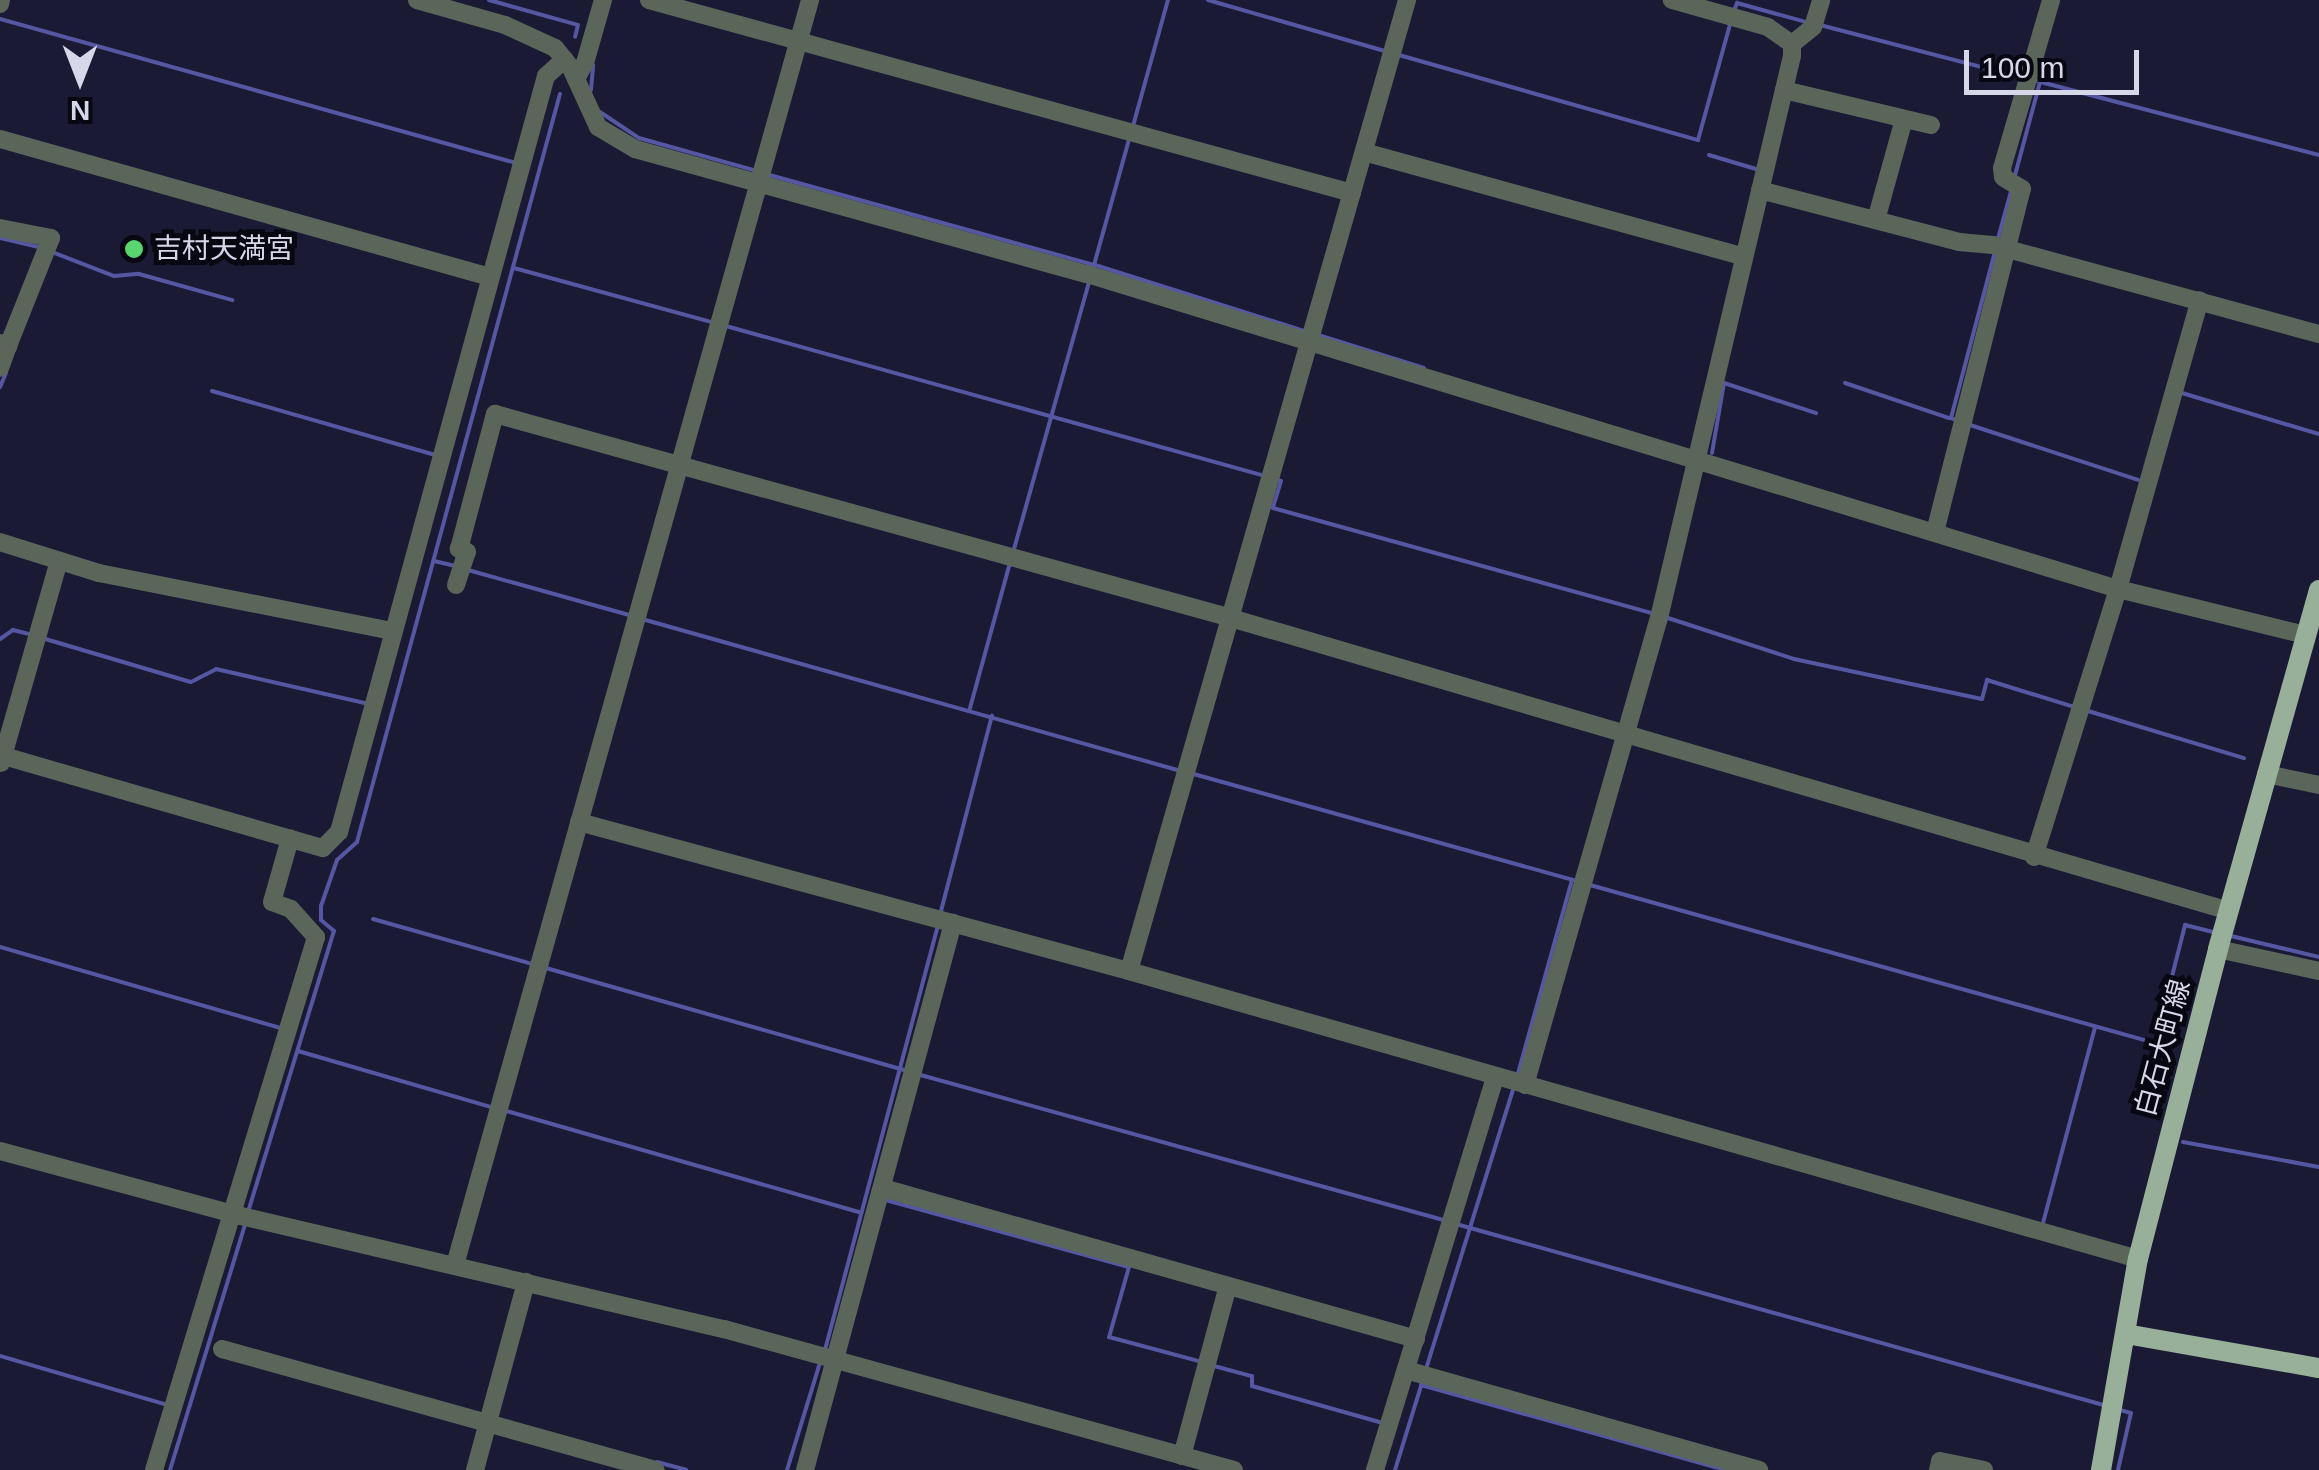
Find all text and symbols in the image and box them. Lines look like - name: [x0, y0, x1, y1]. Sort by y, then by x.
- north arrow: [30, 30, 130, 130]
- scale bar: [1969, 30, 2144, 92]
- text: 100 m: [1981, 51, 2064, 84]
- text: N: [70, 95, 90, 126]
- place label: 吉村天満宮: [154, 232, 294, 266]
- marker: 吉村天満宮: [123, 238, 145, 260]
- street label: 白石大町線: [2129, 976, 2197, 1120]

